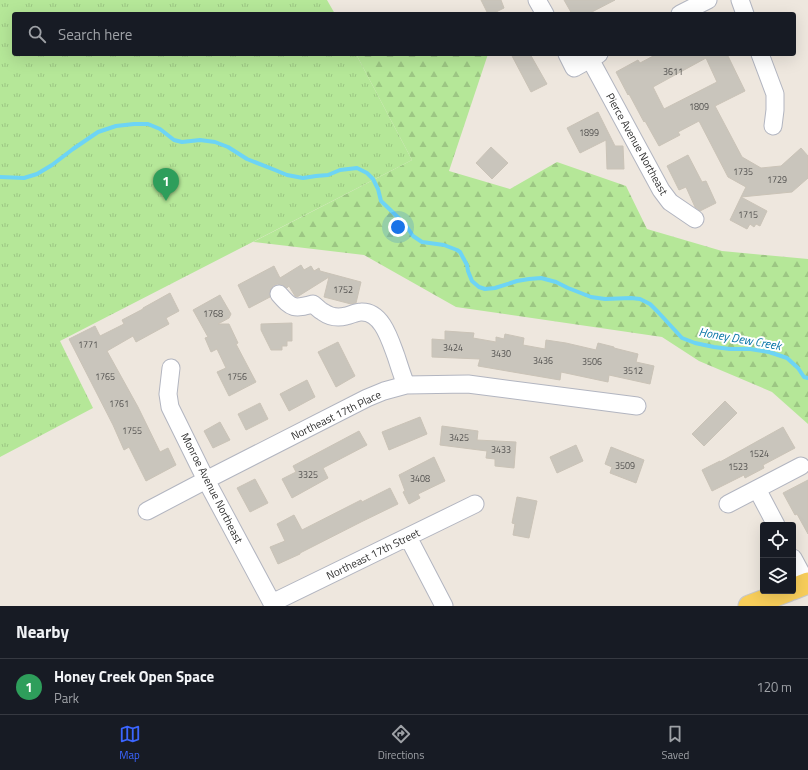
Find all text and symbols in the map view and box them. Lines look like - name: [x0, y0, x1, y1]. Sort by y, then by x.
- search box: [12, 12, 796, 56]
- icon: search: [26, 23, 48, 45]
- text: Search here: [58, 23, 132, 46]
- house number: 3611: [663, 65, 683, 78]
- street label: Pierce Avenue Northeast: [602, 90, 672, 198]
- house number: 1809: [689, 100, 709, 113]
- house number: 1899: [579, 126, 599, 139]
- house number: 1735: [733, 165, 753, 178]
- pin: 1: [153, 168, 179, 201]
- house number: 1729: [767, 173, 787, 186]
- house number: 1715: [738, 208, 758, 221]
- your location: [388, 217, 408, 237]
- house number: 1752: [333, 283, 353, 296]
- house number: 1768: [203, 307, 223, 320]
- water label: Honey Dew Creek: [697, 322, 784, 355]
- house number: 1771: [78, 338, 98, 351]
- house number: 3424: [443, 341, 463, 354]
- house number: 3430: [491, 347, 511, 360]
- house number: 3436: [533, 354, 553, 367]
- house number: 3506: [582, 355, 602, 368]
- house number: 3512: [623, 364, 643, 377]
- house number: 1765: [95, 370, 115, 383]
- house number: 1756: [227, 370, 247, 383]
- street label: Northeast 17th Place: [288, 386, 384, 444]
- house number: 1761: [109, 397, 129, 410]
- house number: 1755: [122, 424, 142, 437]
- street label: Monroe Avenue Northeast: [177, 430, 247, 546]
- house number: 3425: [449, 431, 469, 444]
- house number: 3433: [491, 443, 511, 456]
- house number: 1524: [749, 447, 769, 460]
- house number: 3509: [615, 459, 635, 472]
- house number: 1523: [728, 460, 748, 473]
- house number: 3325: [298, 468, 318, 481]
- house number: 3408: [410, 472, 430, 485]
- map controls: [760, 522, 796, 594]
- button: locate: [760, 522, 796, 558]
- street label: Northeast 17th Street: [324, 524, 423, 584]
- button: layers: [760, 558, 796, 594]
- text: Nearby: [16, 619, 69, 645]
- text: Honey Creek Open Space: [54, 665, 214, 688]
- text: 1: [25, 677, 33, 697]
- text: 120 m: [756, 677, 792, 697]
- text: Park: [54, 688, 79, 708]
- tab: Map: [119, 723, 141, 763]
- tab: Directions: [378, 723, 424, 763]
- tab: Saved: [661, 723, 689, 763]

